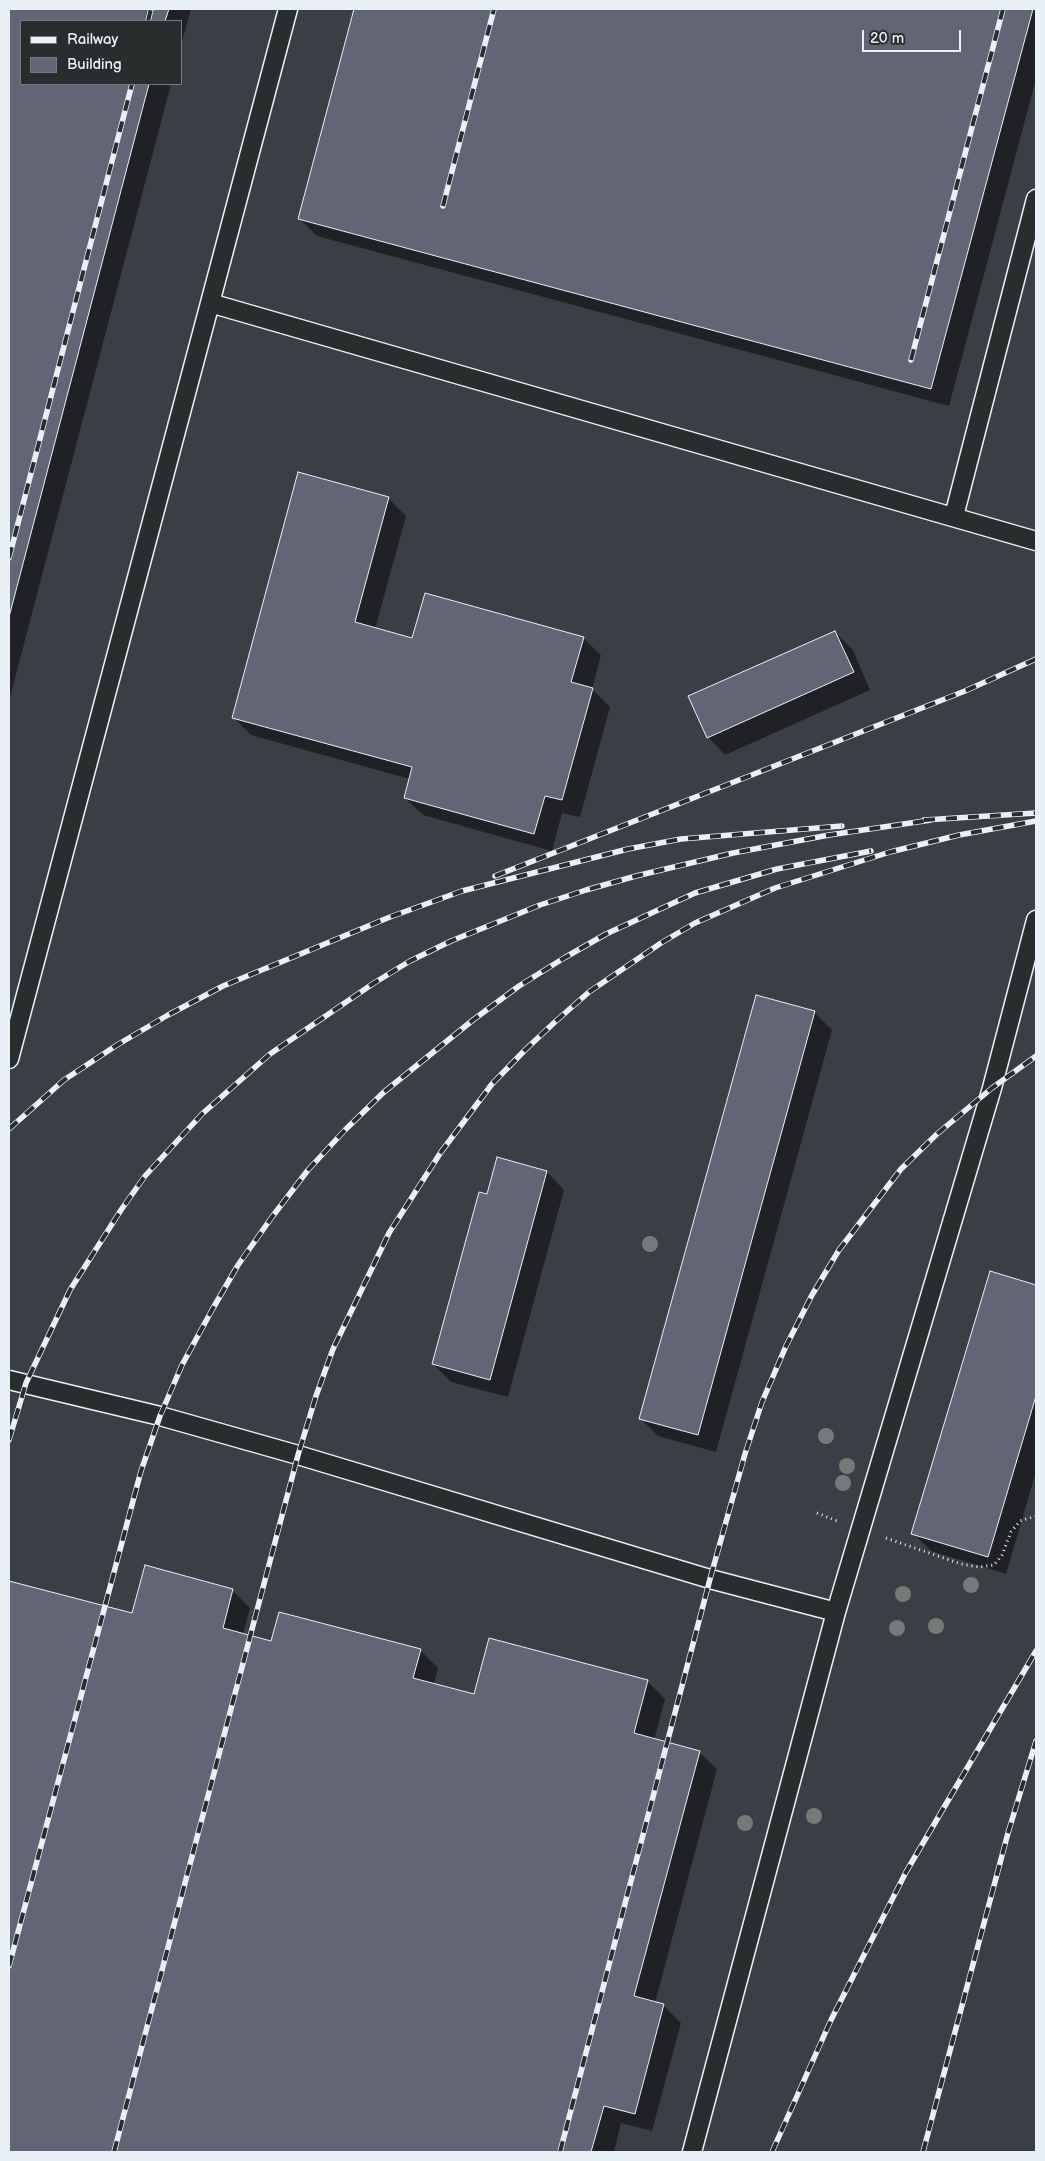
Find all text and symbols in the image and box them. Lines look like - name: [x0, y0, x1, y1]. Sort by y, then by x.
- legend: [20, 20, 182, 85]
- scale bar: [865, 20, 964, 52]
- text: 20 m: [870, 29, 904, 48]
- text: Railway: [67, 30, 118, 49]
- text: Building: [67, 55, 122, 74]

